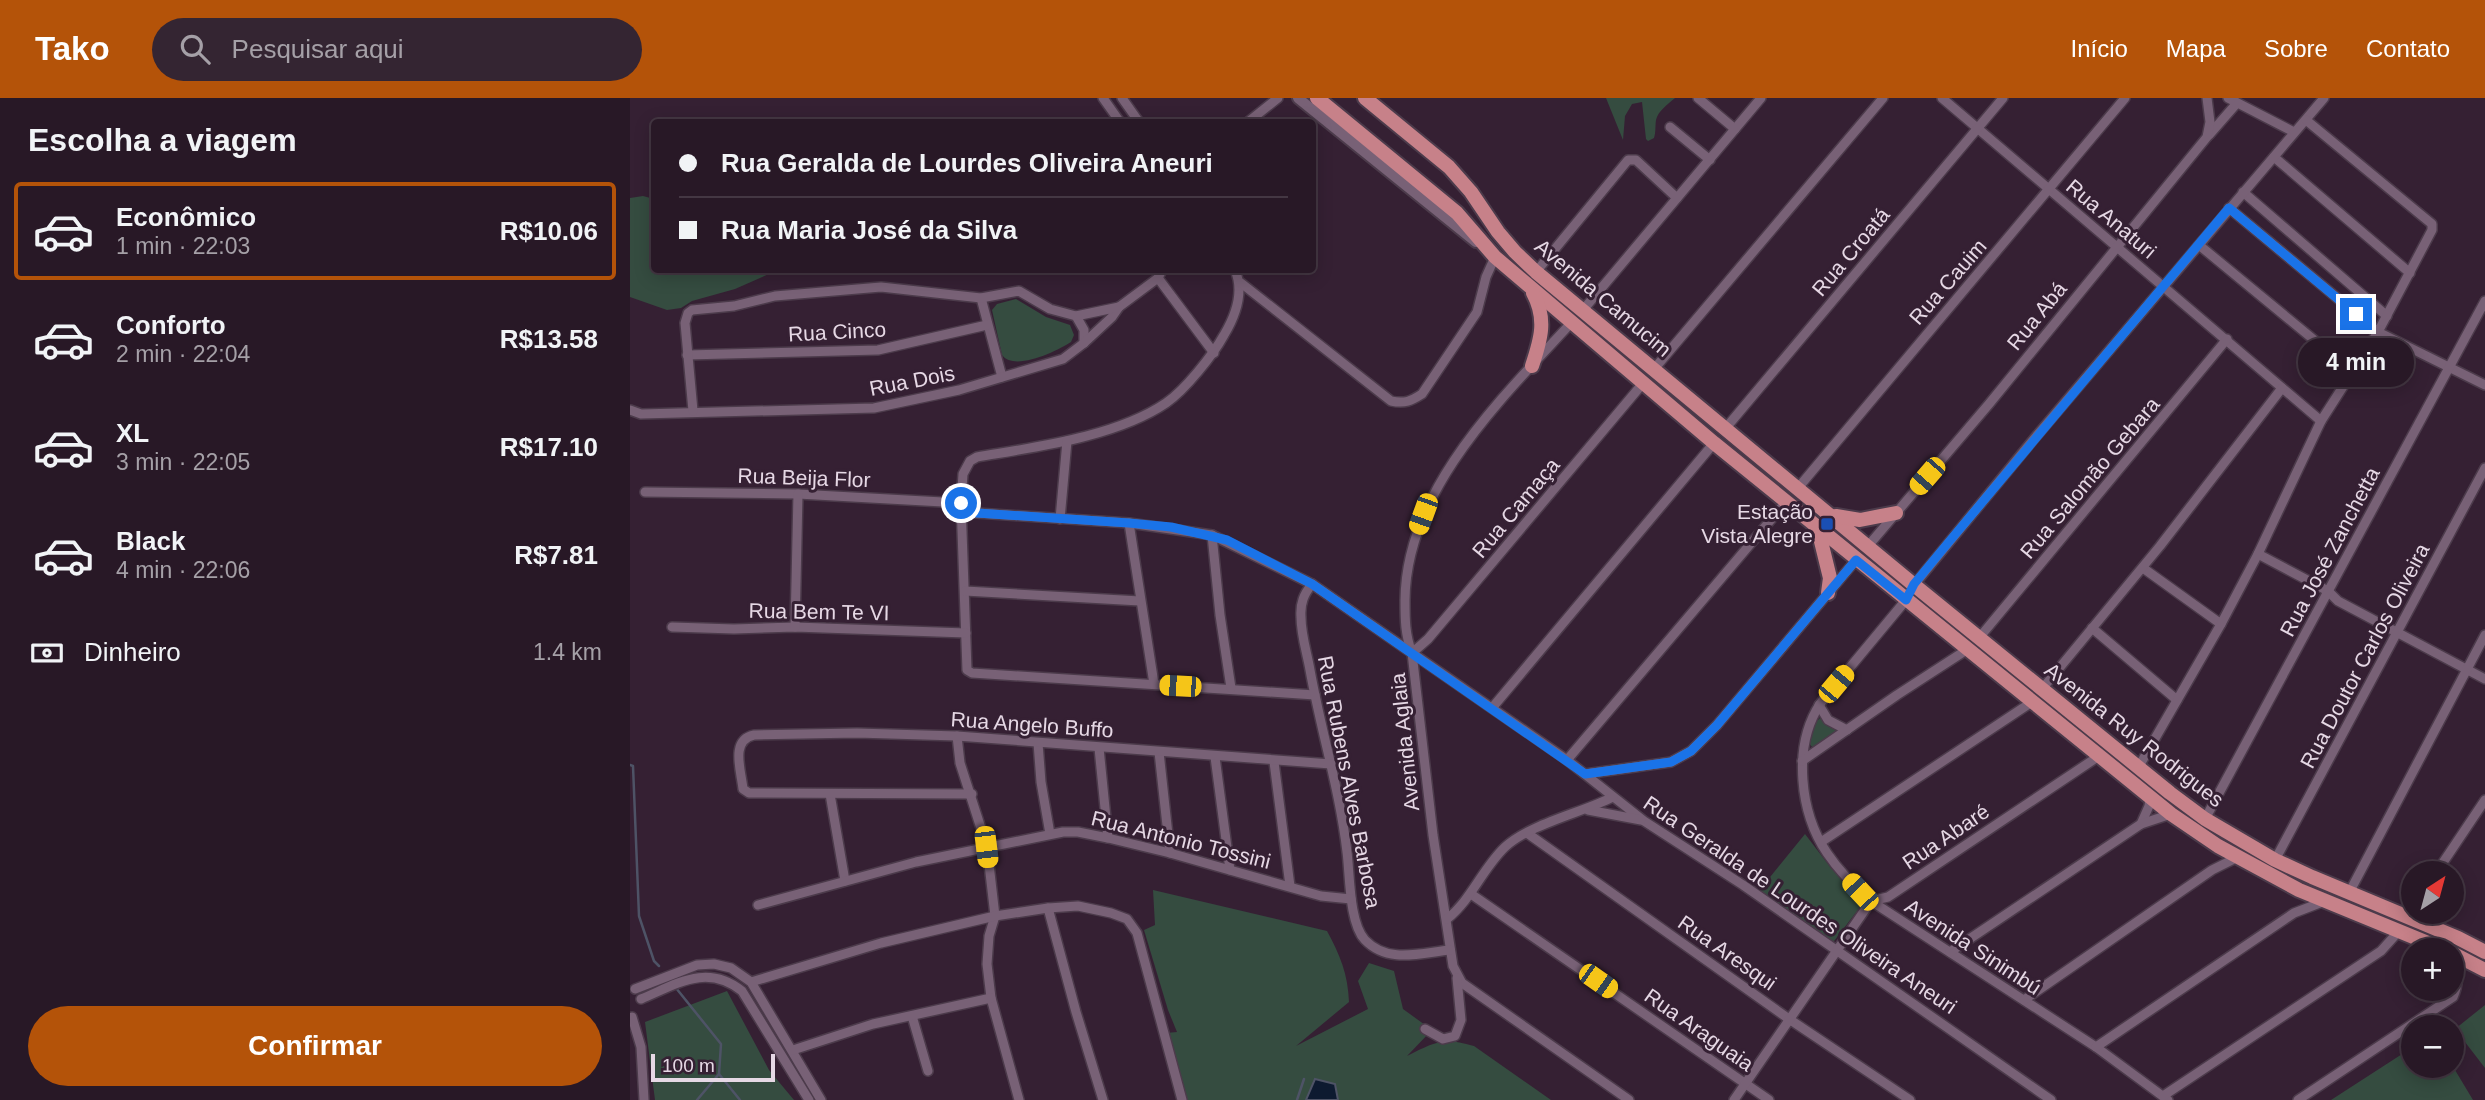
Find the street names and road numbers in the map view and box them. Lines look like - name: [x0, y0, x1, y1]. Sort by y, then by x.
- street label: Rua Anaturi: [2062, 175, 2161, 263]
- street label: Rua Croatá: [1807, 203, 1894, 300]
- street label: Avenida Camucim: [1531, 234, 1676, 361]
- street label: Rua Cauim: [1904, 234, 1991, 329]
- street label: Rua Abá: [2002, 277, 2071, 354]
- street label: Rua Cinco: [787, 317, 887, 346]
- street label: Rua Dois: [867, 361, 956, 400]
- street label: Rua Salomão Gebara: [2016, 392, 2164, 563]
- street label: Rua Camaça: [1467, 453, 1564, 562]
- street label: Rua José Zanchetta: [2275, 463, 2384, 640]
- street label: Rua Beija Flor: [737, 464, 871, 491]
- street label: Rua Doutor Carlos Oliveira: [2296, 539, 2434, 772]
- street label: Rua Bem Te VI: [748, 599, 890, 624]
- street label: Rua Rubens Alves Barbosa: [1314, 654, 1385, 910]
- street label: Avenida Ruy Rodrigues: [2040, 658, 2228, 811]
- street label: Avenida Aglaia: [1386, 672, 1423, 812]
- street label: Rua Angelo Buffo: [950, 707, 1114, 742]
- street label: Rua Geralda de Lourdes Oliveira Aneuri: [1639, 791, 1961, 1018]
- street label: Rua Abaré: [1898, 799, 1993, 874]
- street label: Rua Antonio Tossini: [1089, 806, 1273, 873]
- street label: Avenida Sinimbú: [1901, 894, 2045, 999]
- street label: Rua Aresqui: [1674, 910, 1781, 995]
- street label: Rua Araguaia: [1641, 984, 1758, 1076]

